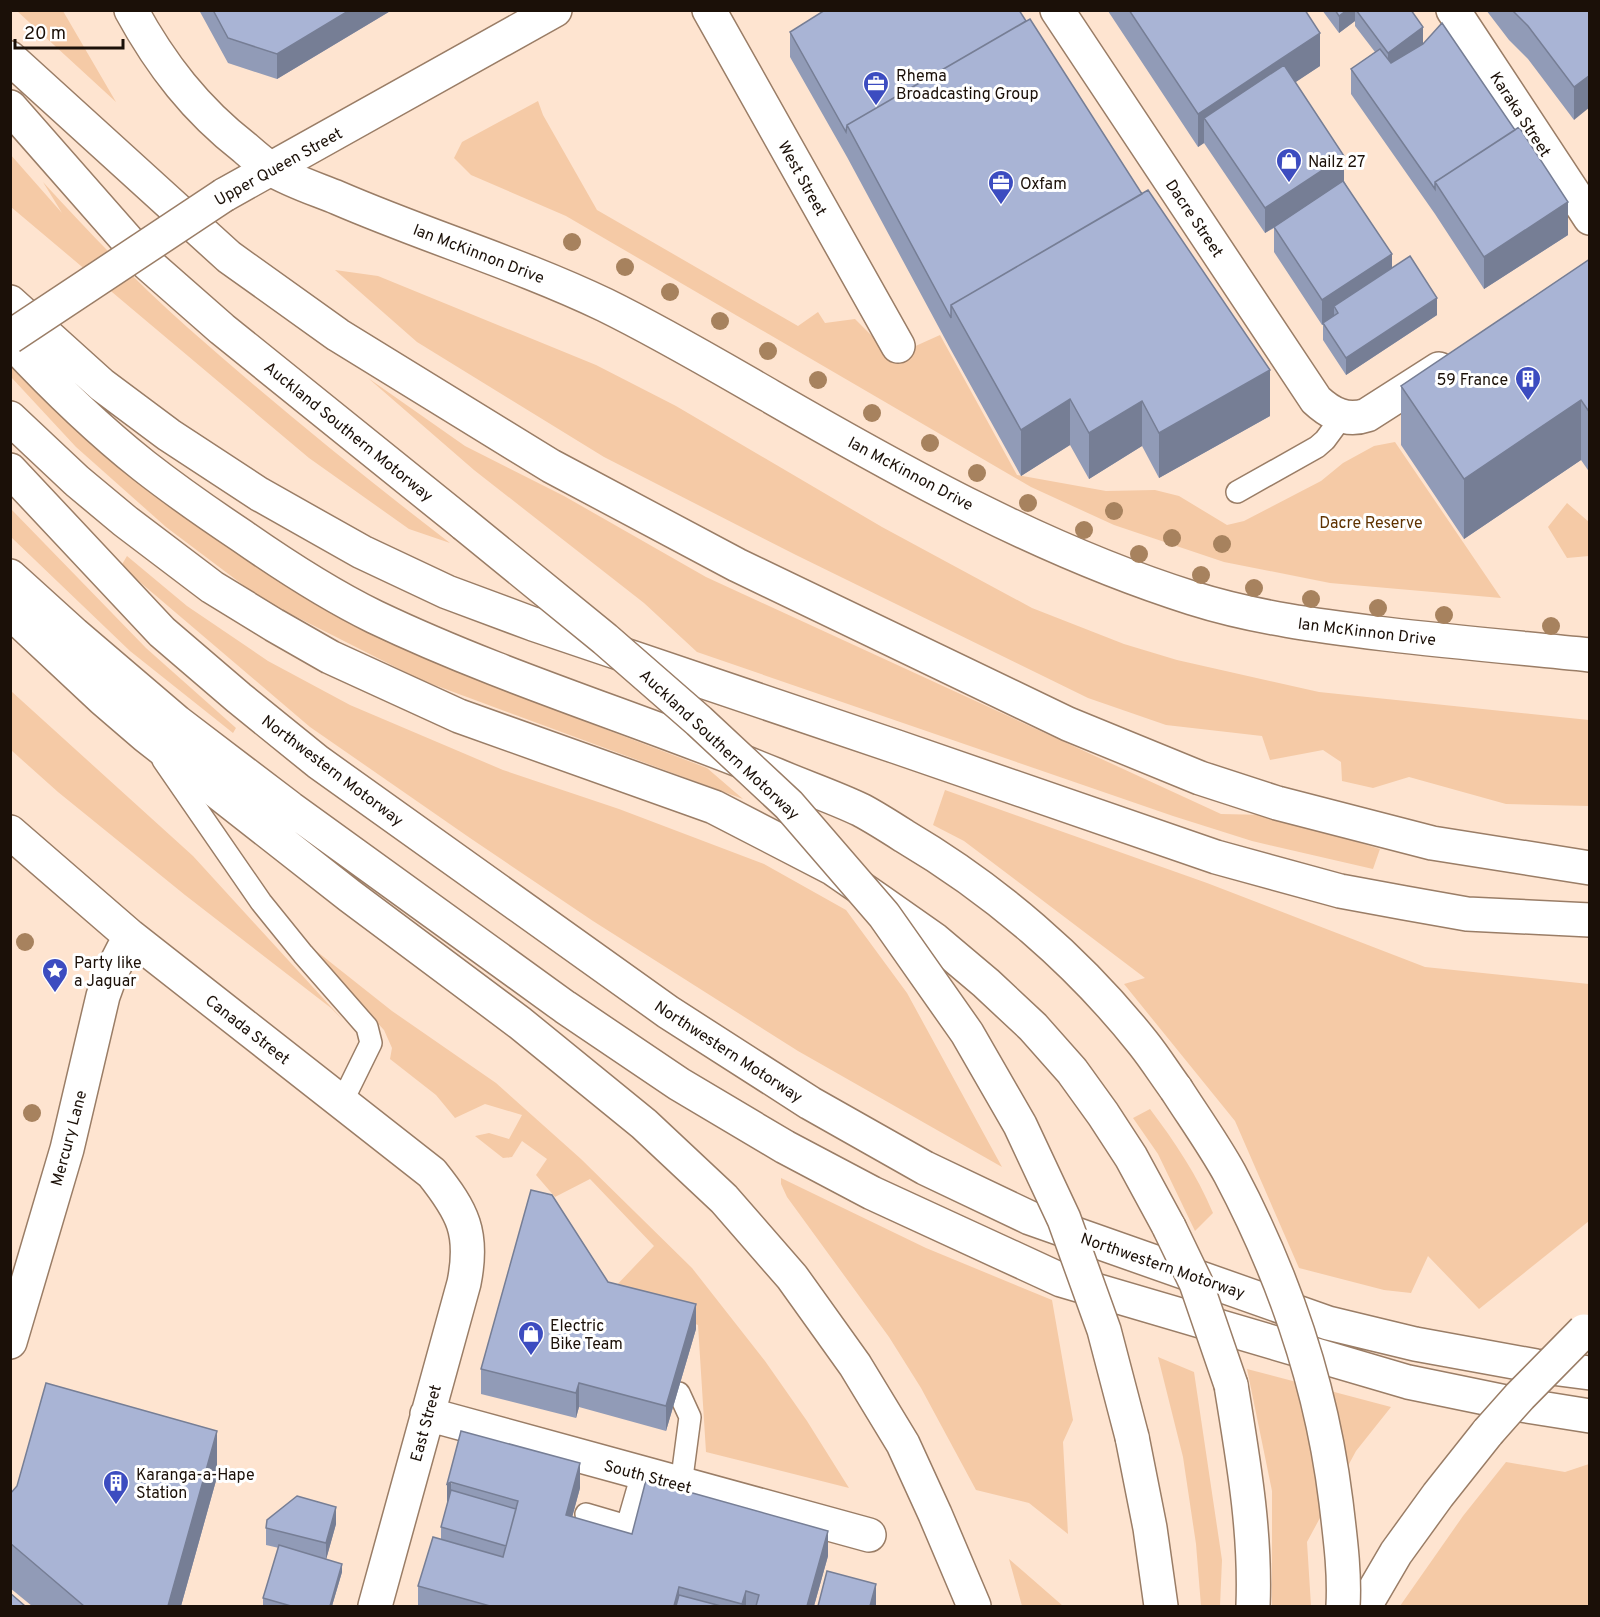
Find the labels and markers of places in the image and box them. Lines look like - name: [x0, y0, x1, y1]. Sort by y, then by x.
- place label: Rhema Broadcasting Group: [896, 67, 1038, 105]
- office icon: Rhema Broadcasting Group: [861, 69, 891, 107]
- shop icon: Nailz 27: [1274, 146, 1304, 184]
- place label: Nailz 27: [1308, 153, 1365, 173]
- office icon: Oxfam: [986, 168, 1016, 206]
- place label: Oxfam: [1020, 175, 1067, 195]
- building icon: 59 France: [1513, 364, 1543, 402]
- place label: 59 France: [1437, 371, 1508, 391]
- place label: Party like a Jaguar: [74, 954, 142, 992]
- place icon: Party like a Jaguar: [40, 956, 70, 994]
- place label: Electric Bike Team: [550, 1317, 623, 1355]
- shop icon: Electric Bike Team: [516, 1319, 546, 1357]
- place label: Karanga-a-Hape Station: [136, 1466, 255, 1504]
- building icon: Karanga-a-Hape Station: [101, 1468, 131, 1506]

